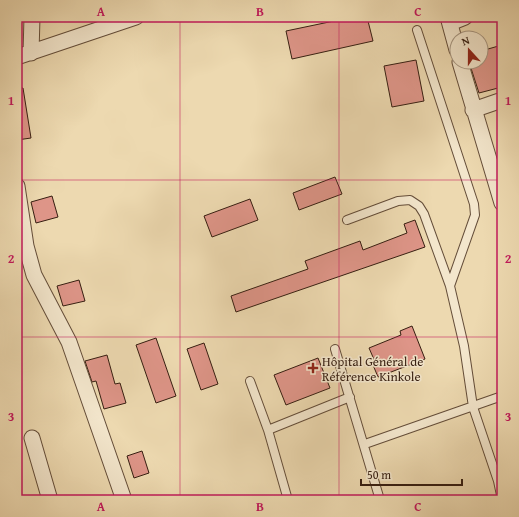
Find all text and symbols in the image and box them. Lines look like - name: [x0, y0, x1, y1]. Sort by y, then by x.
- text: A: [97, 2, 106, 21]
- text: B: [256, 2, 264, 21]
- text: C: [414, 2, 422, 21]
- north arrow: [449, 30, 489, 70]
- text: N: [459, 32, 472, 49]
- text: 1: [8, 91, 14, 110]
- text: 1: [505, 91, 511, 110]
- text: 2: [8, 249, 15, 268]
- text: 2: [505, 249, 512, 268]
- place label: Hôpital Général de Référence Kinkole: [322, 352, 423, 386]
- marker: Hôpital Général de Référence Kinkole: [307, 362, 319, 374]
- text: 3: [8, 407, 14, 426]
- text: 3: [505, 407, 511, 426]
- scale bar: [361, 461, 462, 487]
- text: 50 m: [367, 466, 391, 483]
- text: A: [97, 497, 106, 516]
- text: B: [256, 497, 264, 516]
- text: C: [414, 497, 422, 516]

